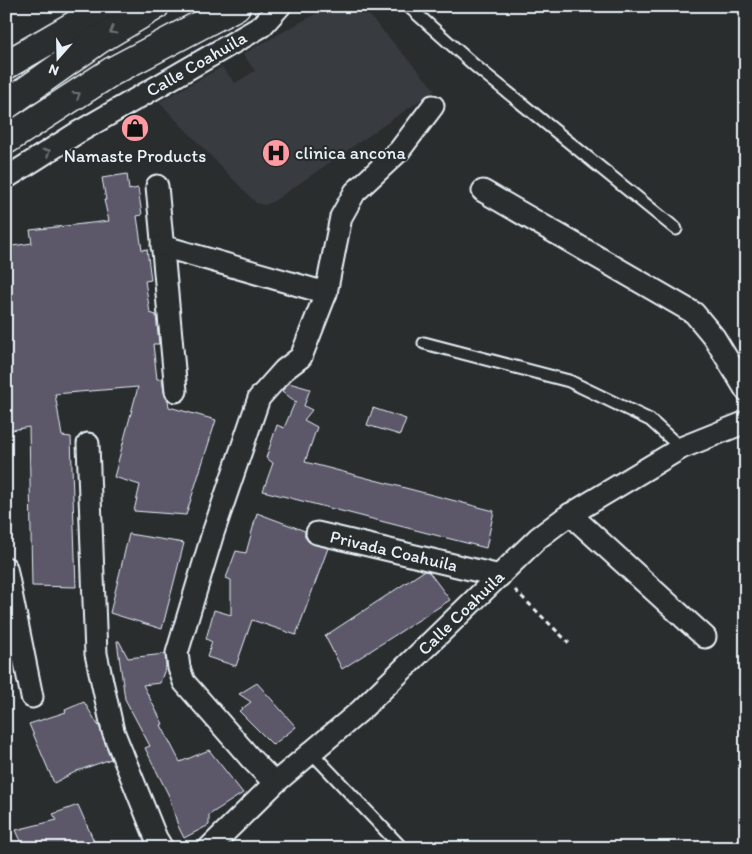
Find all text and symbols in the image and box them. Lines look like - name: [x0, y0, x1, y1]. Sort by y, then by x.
- one-way arrow: [110, 25, 119, 35]
- street label: Calle Coahuila: [142, 26, 251, 102]
- north arrow: [32, 32, 82, 82]
- text: N: [46, 60, 61, 79]
- one-way arrow: [71, 91, 80, 101]
- shop icon: Namaste Products: [120, 113, 150, 143]
- hospital icon: clinica ancona: [261, 138, 291, 168]
- place label: clinica ancona: [295, 142, 407, 164]
- place label: Namaste Products: [64, 145, 206, 167]
- one-way arrow: [42, 149, 51, 158]
- street label: Privada Coahuila: [328, 525, 460, 577]
- street label: Calle Coahuila: [413, 565, 510, 660]

